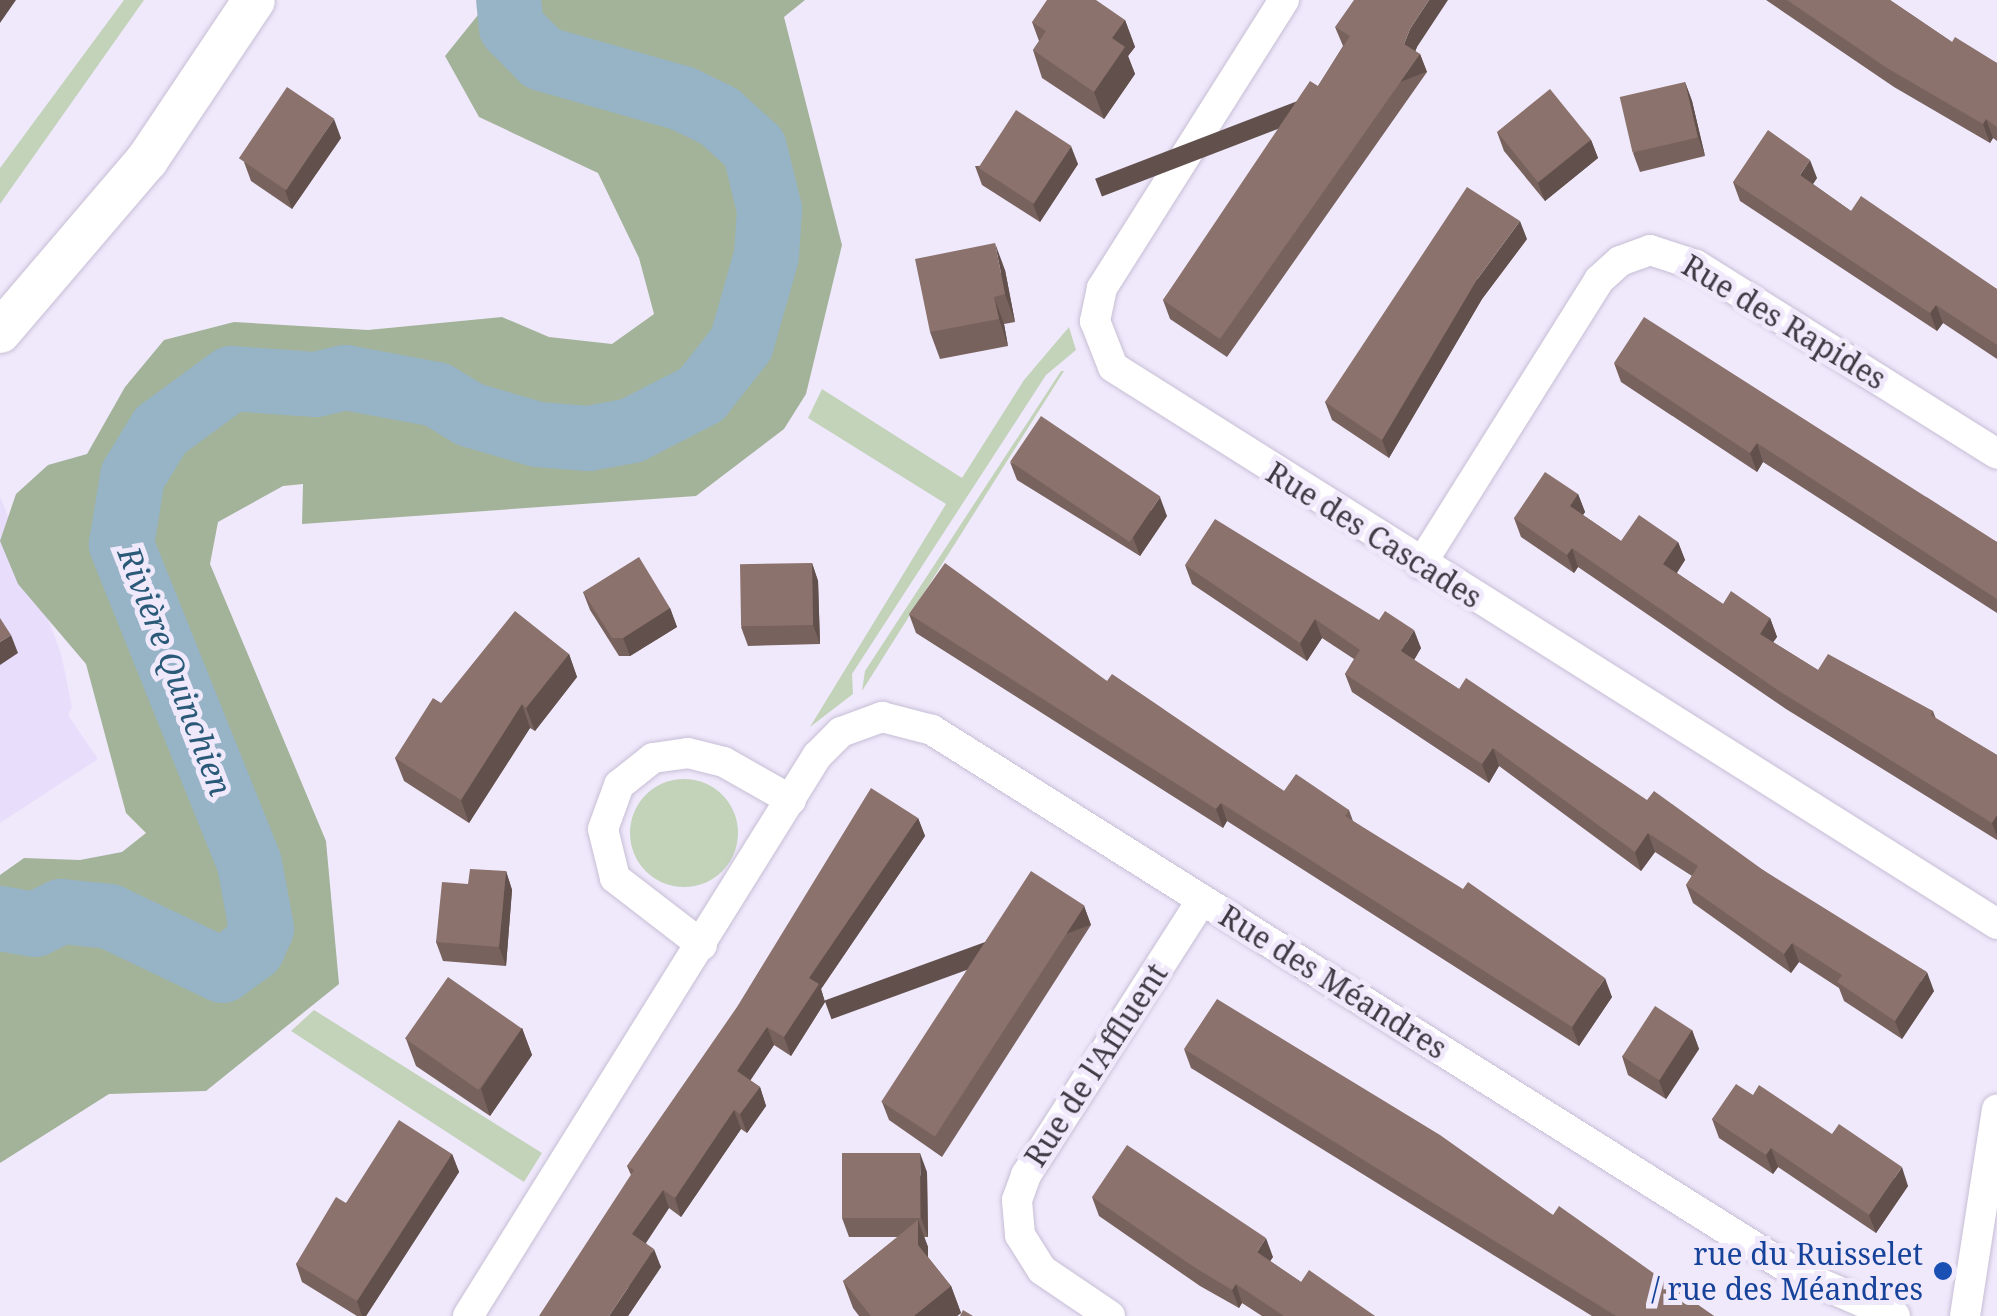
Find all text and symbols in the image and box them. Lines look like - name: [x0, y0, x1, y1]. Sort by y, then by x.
- street label: Rue des Rapides: [1676, 247, 1892, 397]
- street label: Rue des Cascades: [1260, 454, 1488, 616]
- water label: Rivière Quinchien: [110, 541, 240, 801]
- street label: Rue des Méandres: [1213, 898, 1453, 1066]
- street label: Rue de l'Affluent: [1017, 957, 1175, 1173]
- place label: rue du Ruisselet / rue des Méandres: [1651, 1236, 1923, 1306]
- marker: rue du Ruisselet / rue des Méandres: [1932, 1260, 1954, 1282]

